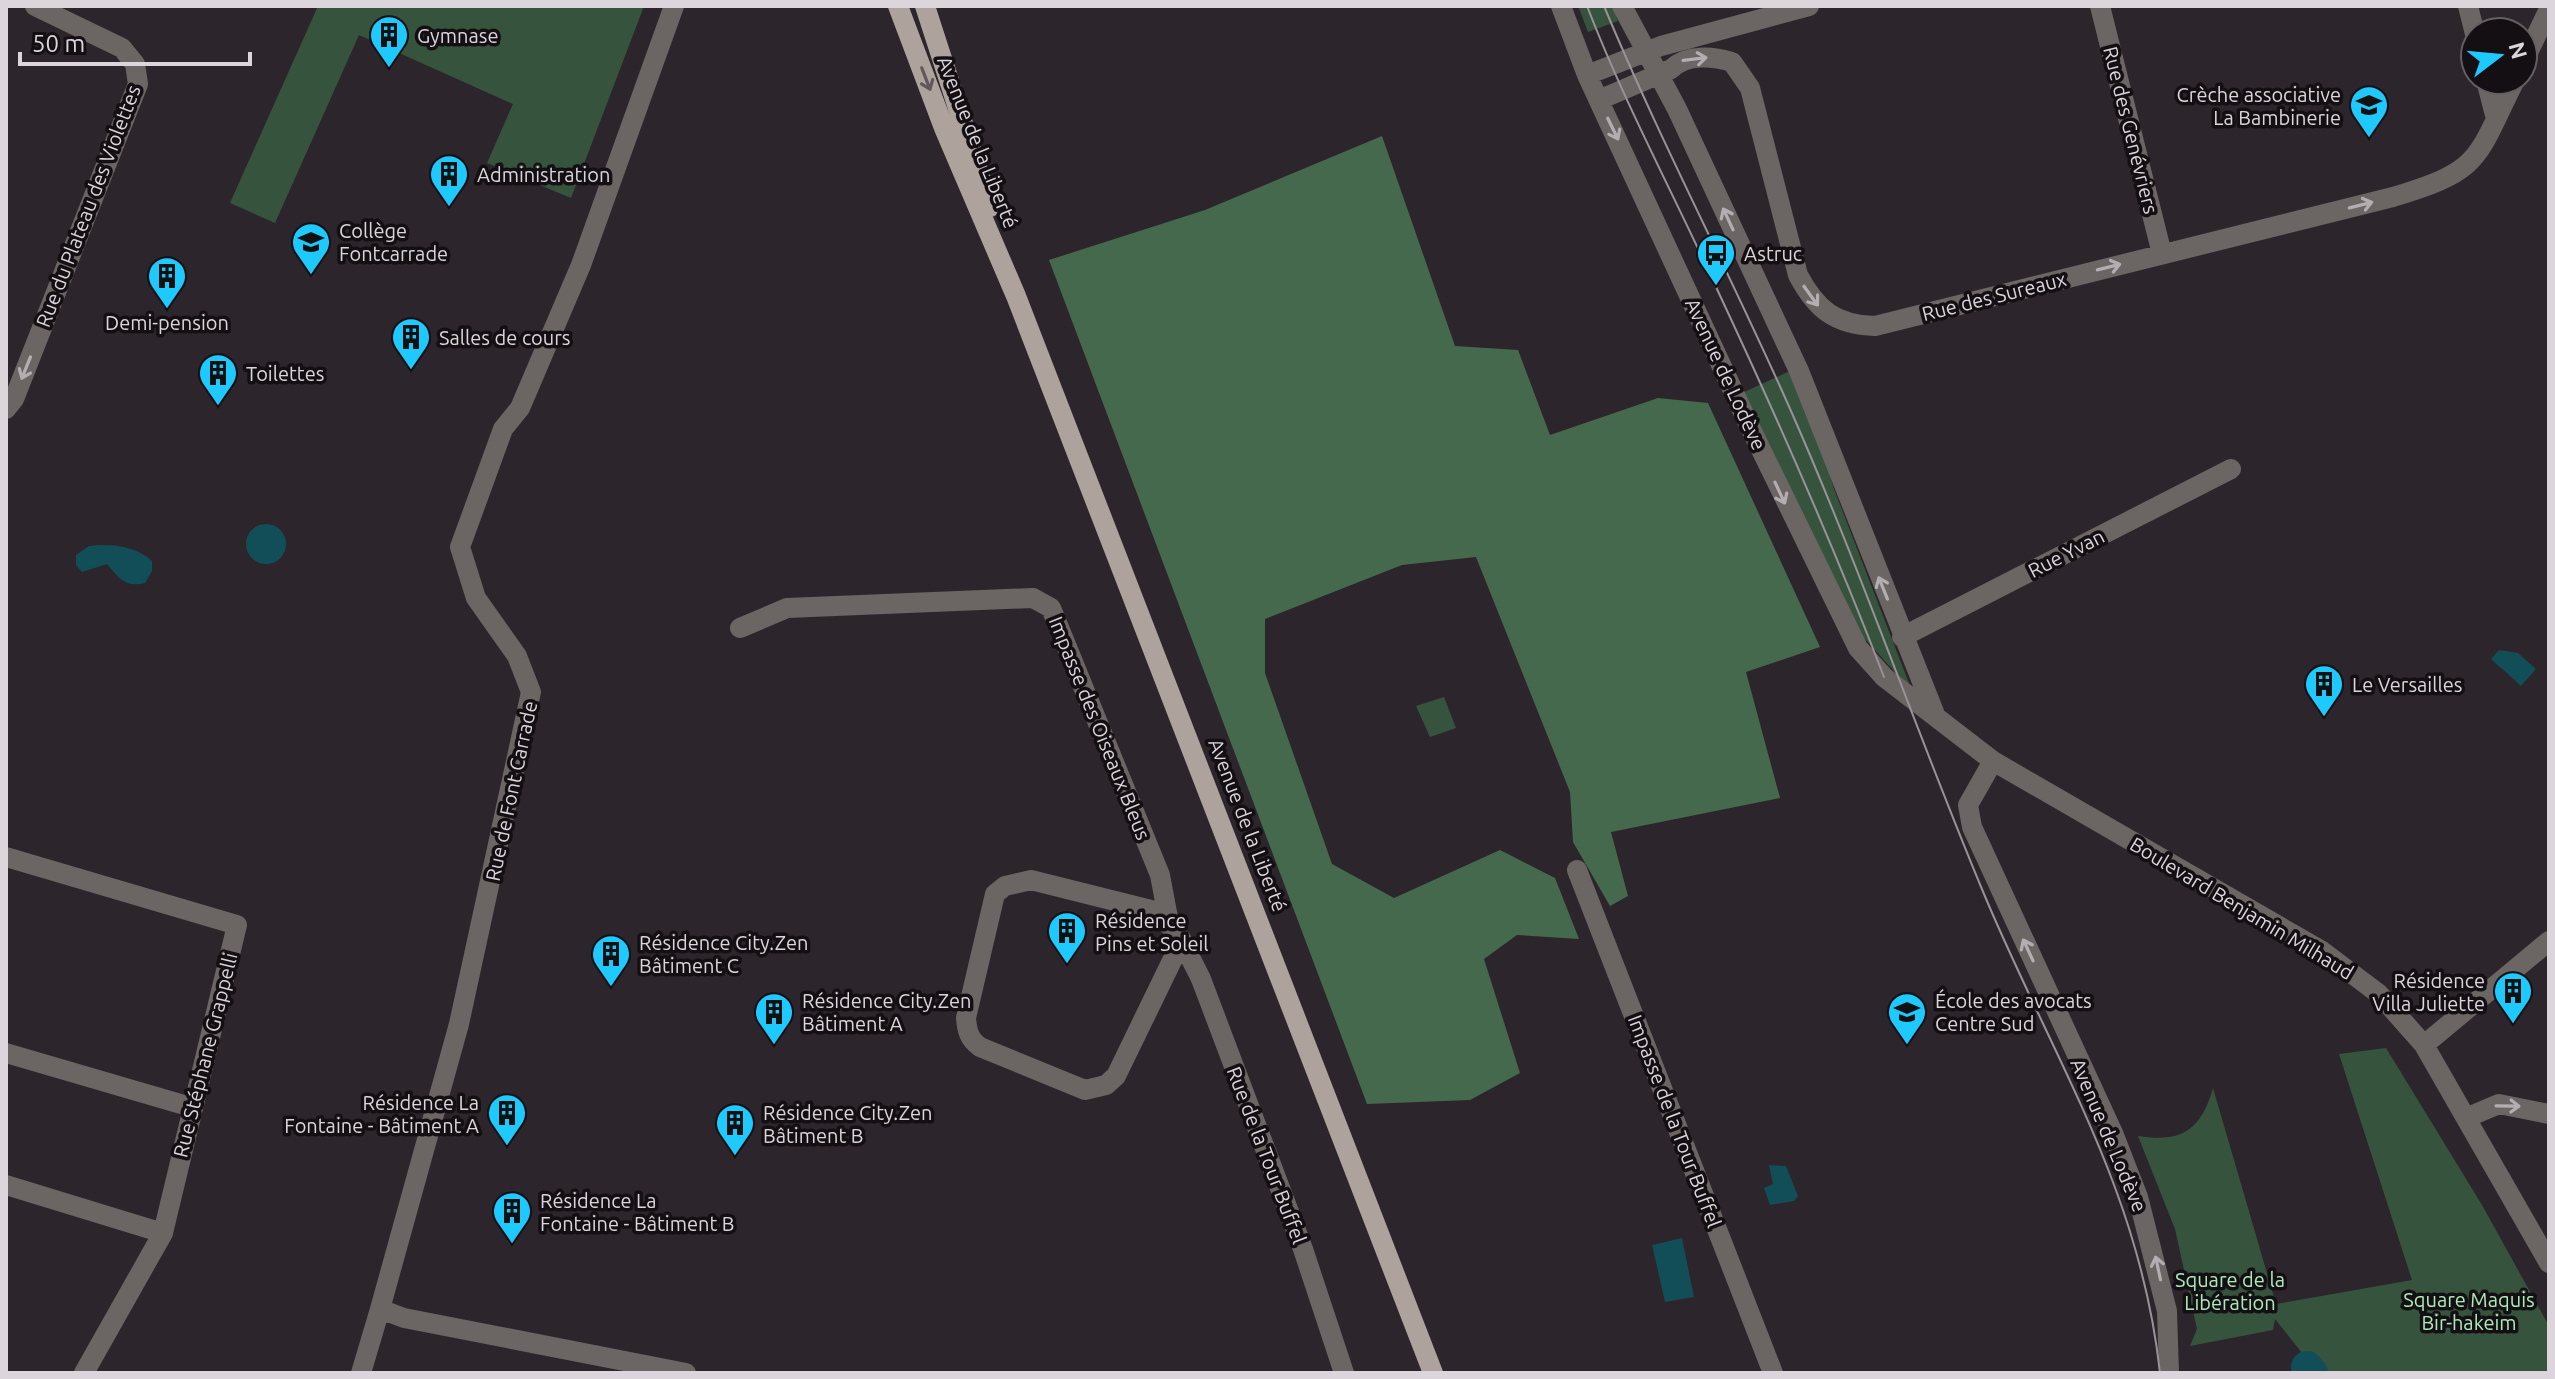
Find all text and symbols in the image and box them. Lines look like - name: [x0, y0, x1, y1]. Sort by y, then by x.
- building icon: Gymnase: [368, 14, 410, 69]
- scale bar: [20, 16, 250, 66]
- north arrow: [2459, 16, 2539, 96]
- place label: Gymnase: [417, 24, 498, 47]
- text: 50 m: [32, 30, 85, 57]
- text: N: [2504, 39, 2533, 62]
- street label: Rue des Genévriers: [2099, 44, 2163, 216]
- one-way arrow: [1681, 52, 1708, 67]
- street label: Avenue de la Liberté: [933, 53, 1023, 231]
- one-way arrow: [920, 66, 934, 91]
- street label: Rue du Plateau des Violettes: [31, 82, 145, 330]
- place label: Crèche associative La Bambinerie: [2177, 83, 2341, 129]
- school or university icon: Crèche associative La Bambinerie: [2348, 84, 2390, 139]
- one-way arrow: [1607, 117, 1622, 140]
- building icon: Administration: [428, 153, 470, 208]
- place label: Administration: [477, 163, 610, 186]
- one-way arrow: [2348, 197, 2373, 212]
- one-way arrow: [1720, 207, 1735, 231]
- place label: Collège Fontcarrade: [339, 219, 448, 265]
- school or university icon: Collège Fontcarrade: [290, 221, 332, 276]
- bus stop icon: Astruc: [1695, 232, 1737, 287]
- place label: Astruc: [1744, 242, 1802, 265]
- building icon: Demi-pension: [146, 255, 188, 310]
- one-way arrow: [2095, 259, 2121, 274]
- street label: Rue des Sureaux: [1920, 267, 2068, 325]
- one-way arrow: [1803, 285, 1819, 307]
- street label: Avenue de Lodève: [1681, 295, 1771, 453]
- place label: Demi-pension: [105, 311, 229, 334]
- building icon: Salles de cours: [390, 316, 432, 371]
- place label: Salles de cours: [439, 326, 571, 349]
- building icon: Toilettes: [197, 352, 239, 407]
- one-way arrow: [18, 355, 32, 380]
- place label: Toilettes: [246, 362, 324, 385]
- one-way arrow: [1773, 480, 1788, 504]
- street label: Rue Yvan: [2024, 524, 2108, 582]
- one-way arrow: [1875, 576, 1889, 601]
- street label: Impasse des Oiseaux Bleus: [1045, 613, 1155, 843]
- building icon: Le Versailles: [2303, 663, 2345, 718]
- place label: Le Versailles: [2352, 673, 2462, 696]
- street label: Rue de Font Carrade: [481, 699, 541, 883]
- street label: Avenue de la Liberté: [1204, 735, 1292, 915]
- street label: Boulevard Benjamin Milhaud: [2126, 832, 2358, 984]
- place label: Résidence Pins et Soleil: [1095, 909, 1209, 955]
- building icon: Résidence Pins et Soleil: [1046, 910, 1088, 965]
- place label: Résidence City.Zen Bâtiment C: [639, 931, 808, 977]
- building icon: Résidence City.Zen Bâtiment C: [590, 933, 632, 988]
- one-way arrow: [2020, 939, 2035, 963]
- street label: Rue Stéphane Grappelli: [168, 950, 242, 1160]
- place label: Résidence Villa Juliette: [2372, 969, 2485, 1015]
- building icon: Résidence Villa Juliette: [2492, 970, 2534, 1025]
- place label: Résidence City.Zen Bâtiment A: [802, 989, 971, 1035]
- place label: École des avocats Centre Sud: [1935, 989, 2092, 1035]
- building icon: Résidence City.Zen Bâtiment A: [753, 991, 795, 1046]
- school or university icon: École des avocats Centre Sud: [1886, 991, 1928, 1046]
- street label: Impasse de la Tour Buffel: [1624, 1011, 1726, 1231]
- street label: Avenue de Lodève: [2066, 1055, 2152, 1215]
- street label: Rue de la Tour Buffel: [1223, 1063, 1311, 1247]
- place label: Résidence La Fontaine - Bâtiment A: [284, 1091, 479, 1137]
- building icon: Résidence La Fontaine - Bâtiment A: [486, 1092, 528, 1147]
- one-way arrow: [2494, 1098, 2520, 1114]
- place label: Résidence City.Zen Bâtiment B: [763, 1101, 932, 1147]
- building icon: Résidence City.Zen Bâtiment B: [714, 1102, 756, 1157]
- place label: Résidence La Fontaine - Bâtiment B: [540, 1189, 735, 1235]
- building icon: Résidence La Fontaine - Bâtiment B: [491, 1190, 533, 1245]
- one-way arrow: [2150, 1256, 2165, 1281]
- park label: Square de la Libération: [2175, 1268, 2285, 1314]
- park label: Square Maquis Bir-hakeim: [2403, 1288, 2535, 1334]

